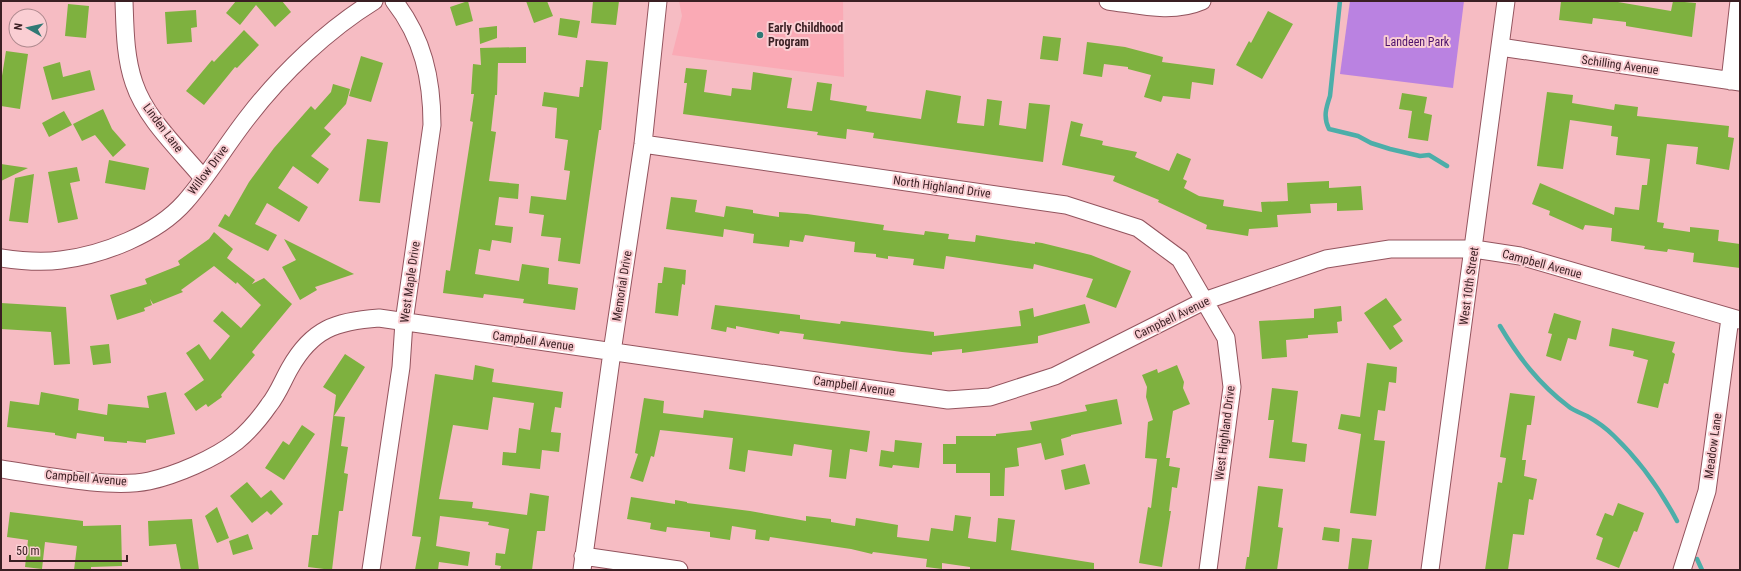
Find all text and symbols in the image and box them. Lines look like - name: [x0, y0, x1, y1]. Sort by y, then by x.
- north arrow: [8, 8, 48, 48]
- place label: Early Childhood Program: [768, 21, 843, 49]
- text: N: [12, 22, 26, 31]
- marker: Early Childhood Program: [755, 30, 765, 40]
- park label: Landeen Park: [1385, 35, 1450, 49]
- street label: Schilling Avenue: [1581, 53, 1660, 77]
- street label: Linden Lane: [140, 101, 186, 155]
- street label: Willow Drive: [185, 142, 231, 197]
- street label: North Highland Drive: [892, 173, 992, 201]
- street label: West Maple Drive: [397, 240, 423, 324]
- street label: West 10th Street: [1457, 246, 1481, 326]
- street label: Campbell Avenue: [1501, 247, 1584, 281]
- street label: Memorial Drive: [610, 249, 635, 322]
- street label: Campbell Avenue: [1132, 294, 1212, 342]
- street label: Campbell Avenue: [491, 328, 575, 354]
- street label: Campbell Avenue: [812, 373, 896, 399]
- street label: West Highland Drive: [1212, 385, 1238, 481]
- street label: Meadow Lane: [1701, 412, 1725, 480]
- street label: Campbell Avenue: [45, 467, 128, 489]
- scale bar: [10, 537, 127, 563]
- text: 50 m: [16, 544, 40, 558]

